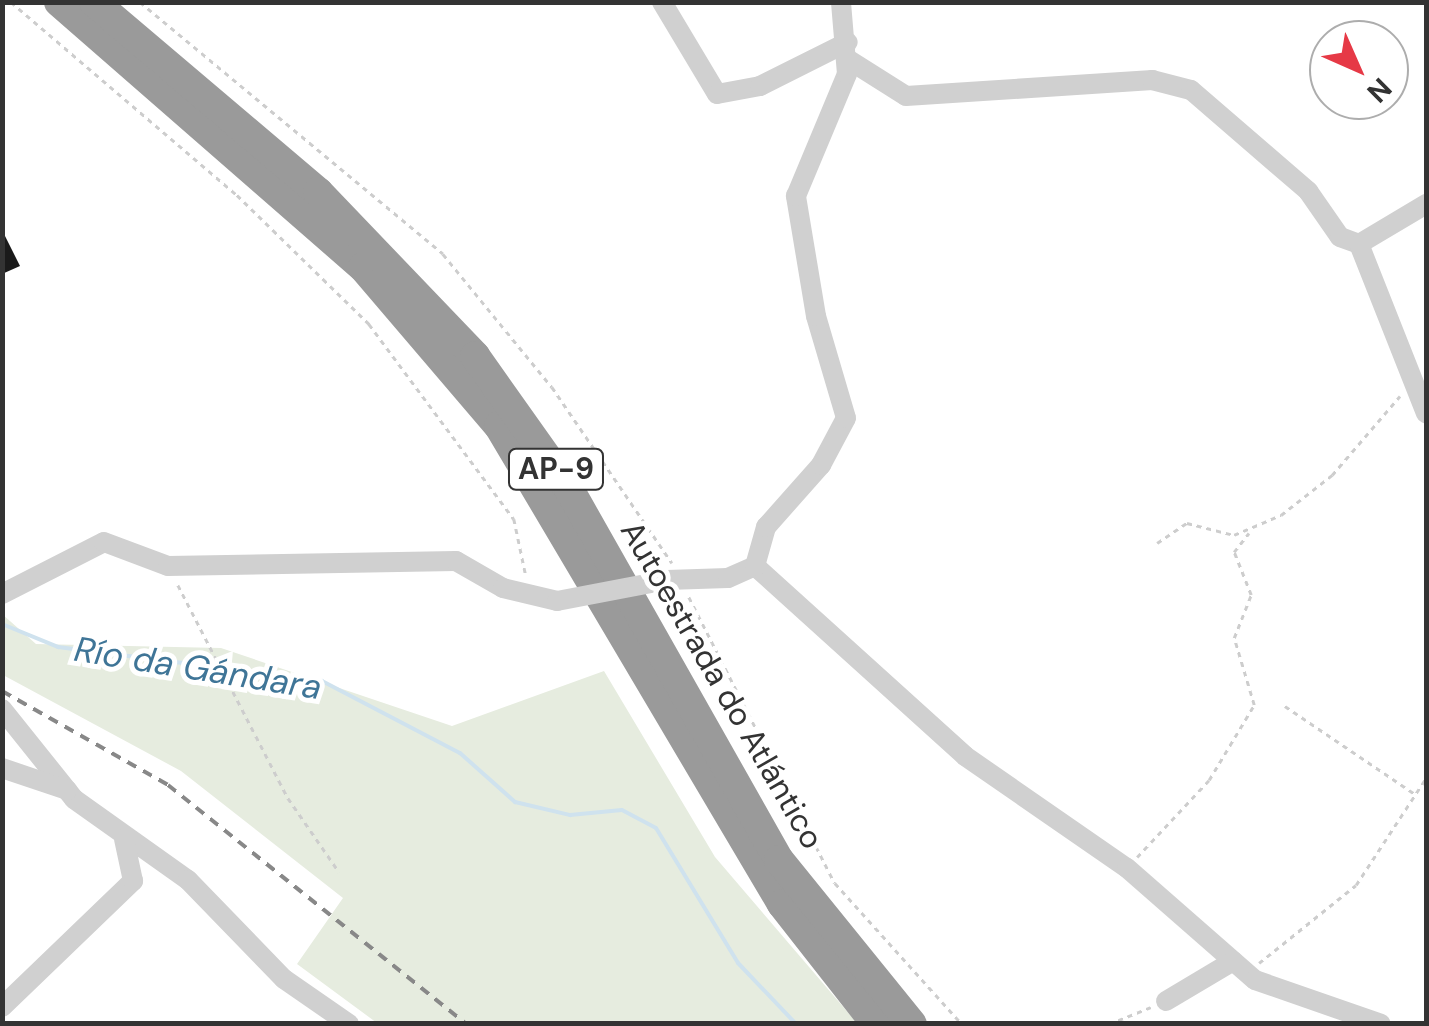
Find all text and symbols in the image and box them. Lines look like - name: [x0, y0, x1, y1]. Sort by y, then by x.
- north arrow: [1309, 20, 1409, 120]
- text: N: [1359, 70, 1399, 110]
- road number: AP-9: [506, 444, 606, 494]
- street label: Autoestrada do Atlántico: [612, 514, 832, 856]
- water label: Río da Gándara: [71, 628, 325, 708]

